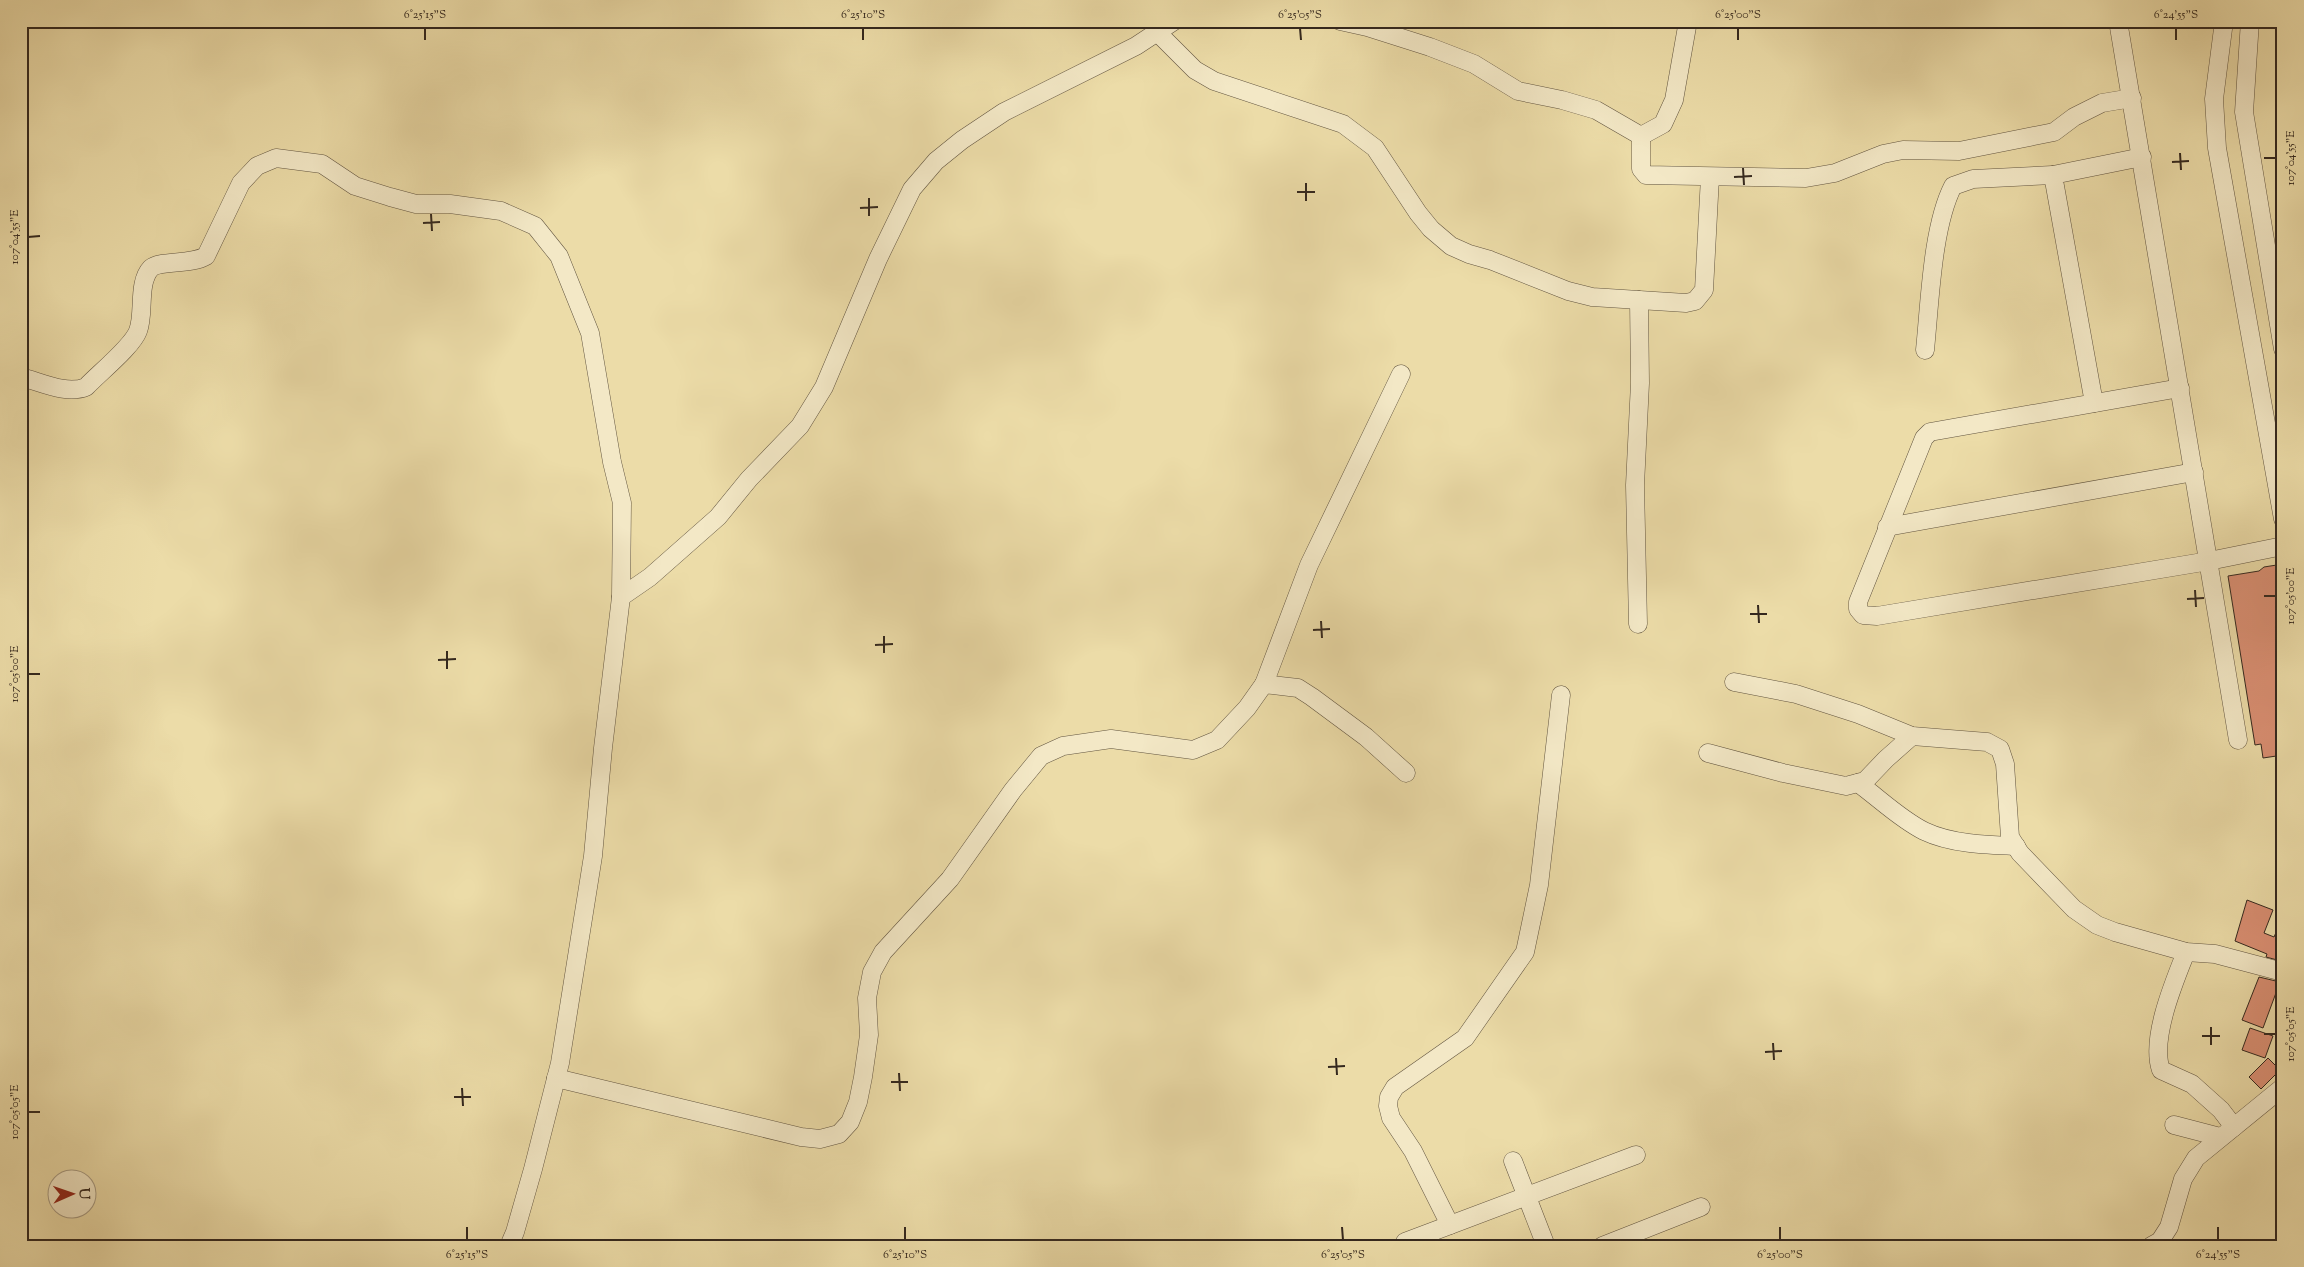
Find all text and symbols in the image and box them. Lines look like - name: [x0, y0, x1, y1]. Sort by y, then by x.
- text: 6°25'15"S: [404, 6, 446, 24]
- text: 6°25'10"S: [841, 6, 885, 24]
- text: 6°25'05"S: [1278, 6, 1322, 24]
- text: 6°25'00"S: [1715, 6, 1761, 24]
- text: 6°24'55"S: [2154, 6, 2198, 24]
- text: 107°04'55"E: [2282, 130, 2300, 185]
- text: 107°04'55"E: [6, 209, 24, 264]
- text: 107°05'00"E: [2282, 567, 2300, 624]
- text: 107°05'00"E: [6, 645, 24, 702]
- text: 107°05'05"E: [2282, 1006, 2300, 1061]
- text: 107°05'05"E: [6, 1084, 24, 1139]
- north arrow: [48, 1170, 98, 1220]
- text: U: [73, 1188, 93, 1200]
- text: 6°25'15"S: [446, 1246, 488, 1264]
- text: 6°25'10"S: [883, 1246, 927, 1264]
- text: 6°25'05"S: [1321, 1246, 1365, 1264]
- text: 6°25'00"S: [1757, 1246, 1803, 1264]
- text: 6°24'55"S: [2196, 1246, 2240, 1264]

